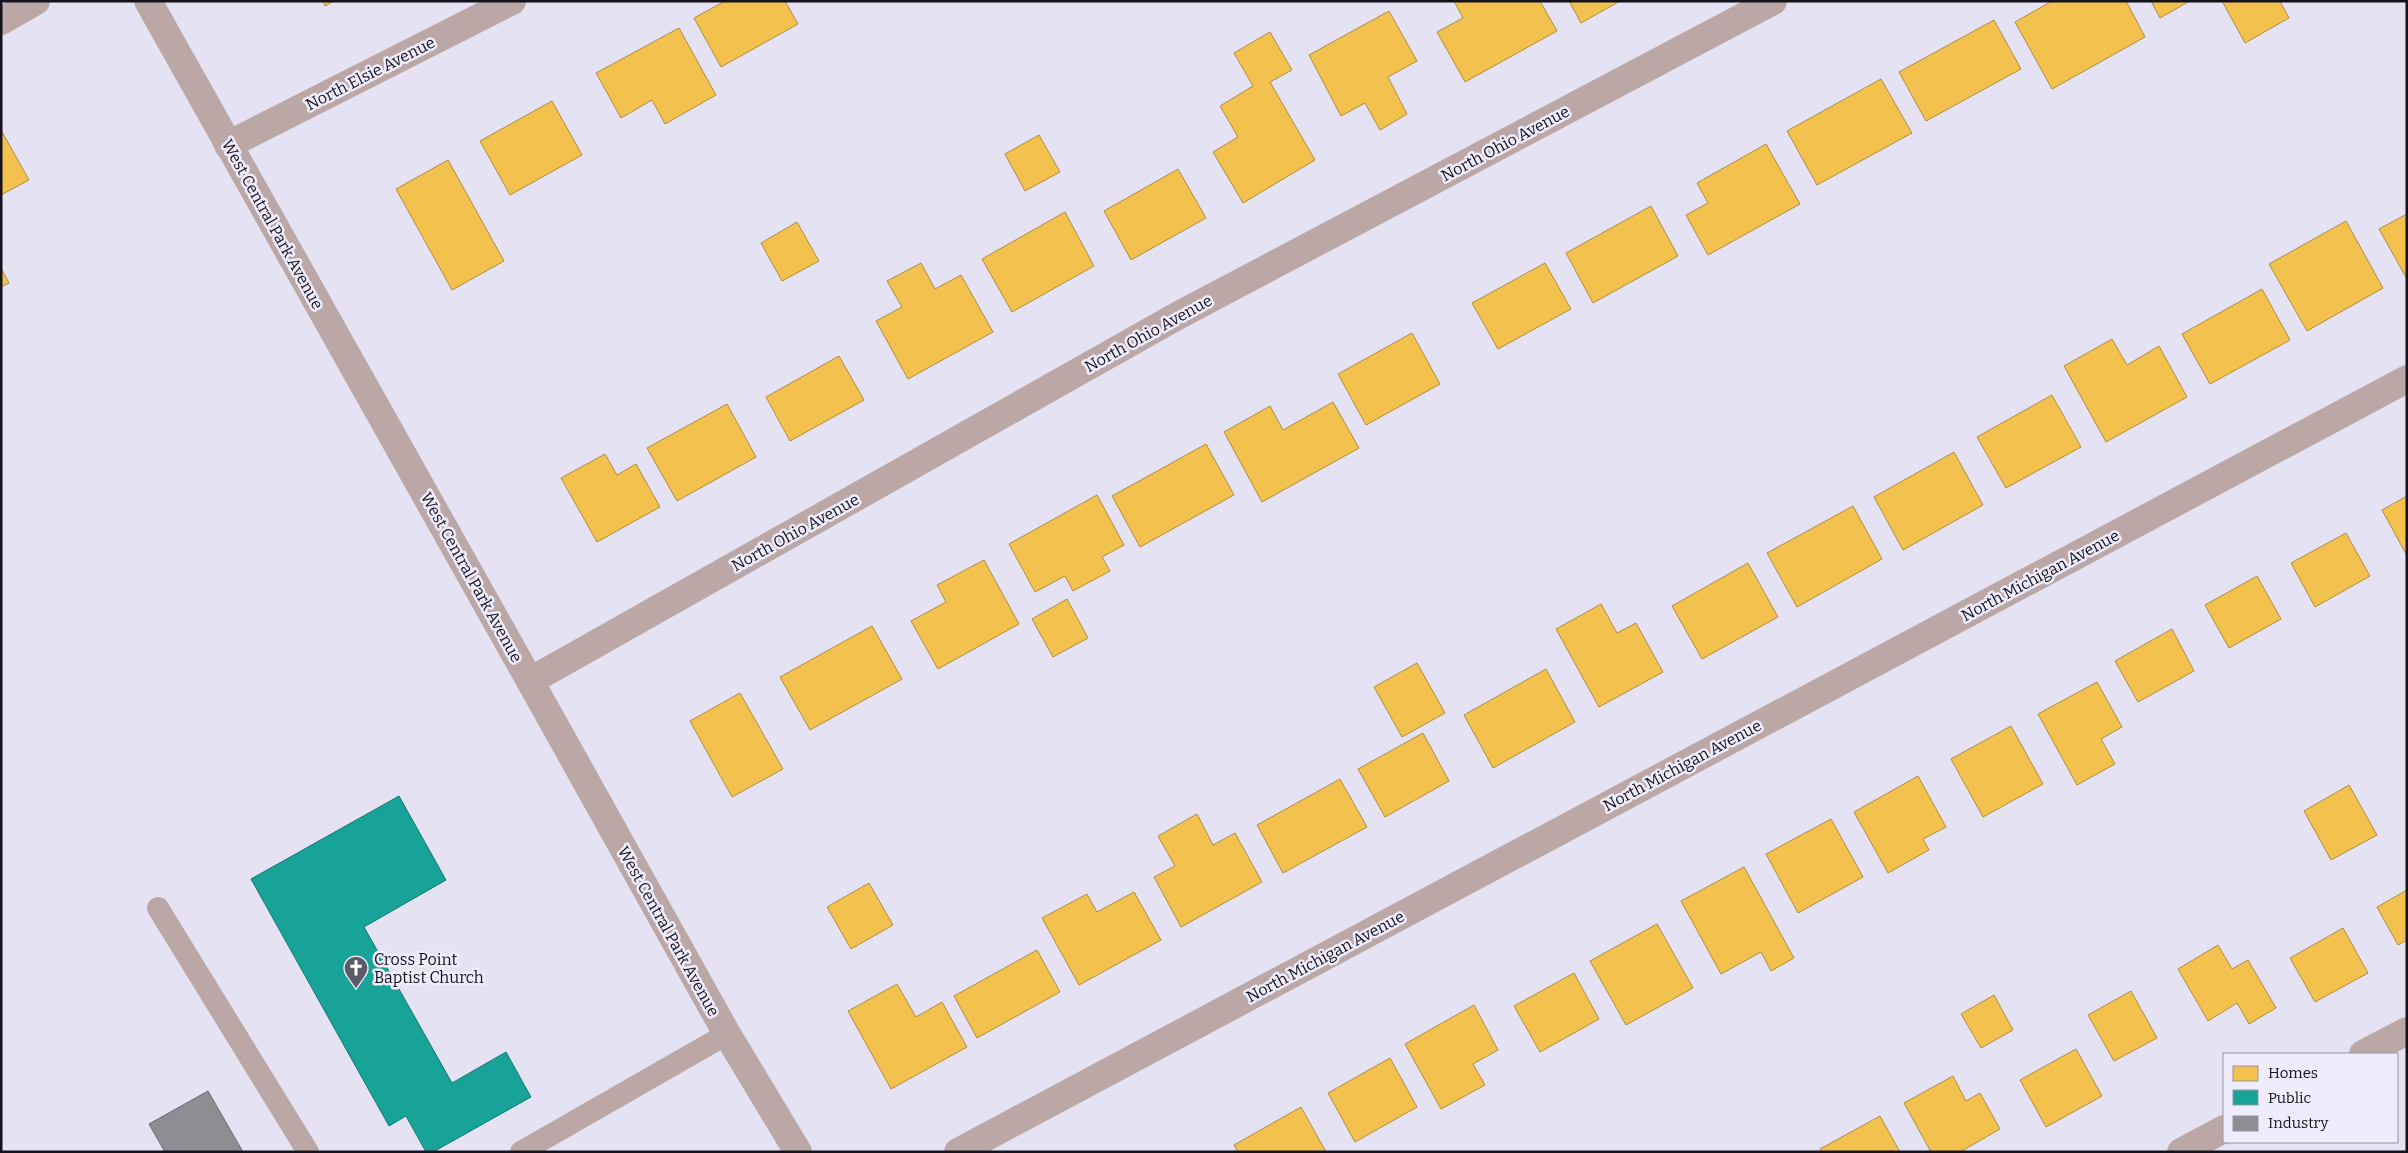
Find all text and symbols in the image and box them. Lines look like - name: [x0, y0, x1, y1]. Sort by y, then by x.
- street label: North Elsie Avenue: [302, 33, 438, 114]
- street label: North Ohio Avenue: [1438, 102, 1573, 185]
- street label: West Central Park Avenue: [218, 136, 327, 313]
- street label: North Ohio Avenue: [1081, 291, 1215, 376]
- street label: West Central Park Avenue: [417, 489, 526, 666]
- street label: North Ohio Avenue: [728, 490, 862, 575]
- street label: North Michigan Avenue: [1958, 526, 2122, 625]
- street label: North Michigan Avenue: [1600, 716, 1764, 815]
- street label: West Central Park Avenue: [614, 843, 723, 1020]
- street label: North Michigan Avenue: [1243, 907, 1407, 1006]
- place label: Cross Point Baptist Church: [374, 950, 484, 987]
- church icon: Cross Point Baptist Church: [343, 955, 369, 989]
- legend: [2223, 1053, 2398, 1143]
- text: Homes: [2268, 1064, 2318, 1082]
- text: Public: [2268, 1089, 2312, 1107]
- text: Industry: [2268, 1114, 2328, 1132]

